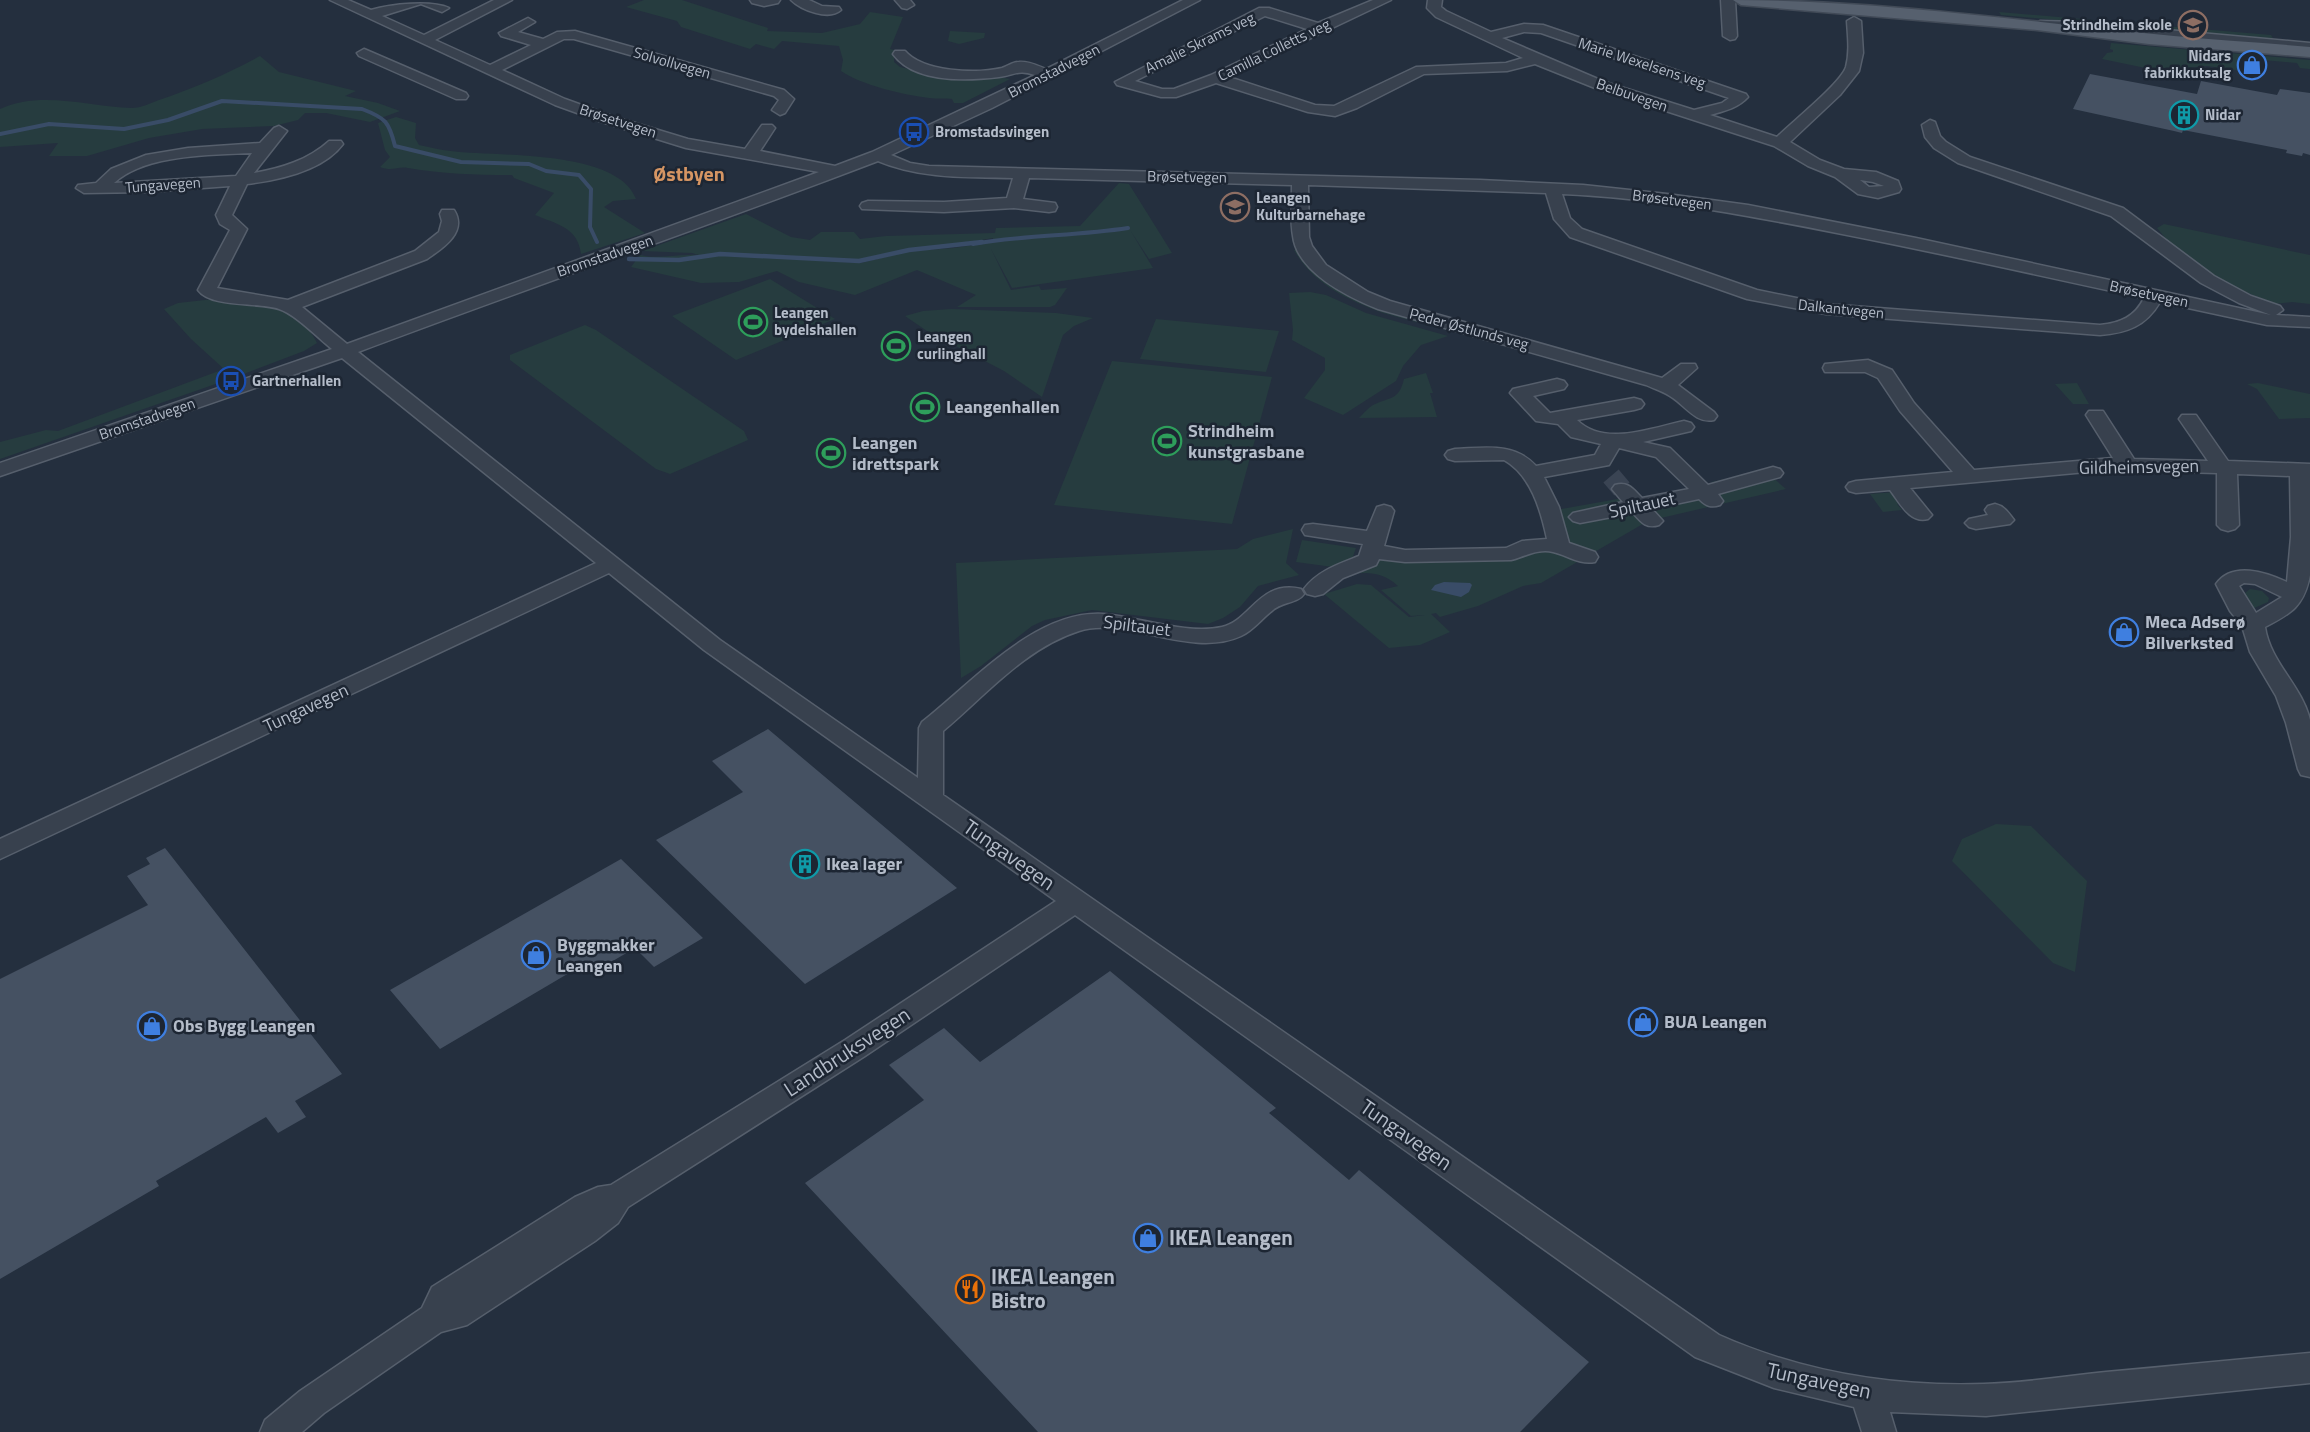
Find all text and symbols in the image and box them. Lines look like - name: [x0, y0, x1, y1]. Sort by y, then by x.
- street label: Amalie Skrams veg: [1141, 6, 1259, 79]
- school or university icon: Strindheim skole: [2177, 9, 2209, 41]
- street label: Camilla Colletts veg: [1214, 12, 1334, 87]
- place label: Strindheim skole: [2062, 13, 2172, 36]
- street label: Marie Wexelsens veg: [1575, 31, 1709, 94]
- street label: Bromstadvegen: [1004, 38, 1104, 104]
- street label: Solvollvegen: [631, 41, 713, 85]
- place label: Nidars fabrikkutsalg: [2144, 44, 2231, 84]
- shop icon: Nidars fabrikkutsalg: [2236, 49, 2268, 81]
- street label: Belbuvegen: [1593, 72, 1671, 117]
- street label: Brøsetvegen: [577, 97, 660, 144]
- building icon: Nidar: [2168, 99, 2200, 131]
- place label: Nidar: [2205, 103, 2241, 126]
- bus stop icon: Bromstadsvingen: [898, 116, 930, 148]
- place label: Bromstadsvingen: [935, 120, 1049, 143]
- district label: Østbyen: [653, 158, 725, 189]
- street label: Brøsetvegen: [1147, 164, 1227, 189]
- street label: Tungavegen: [124, 170, 202, 199]
- street label: Brøsetvegen: [1631, 183, 1713, 216]
- place label: Leangen Kulturbarnehage: [1256, 186, 1366, 226]
- school or university icon: Leangen Kulturbarnehage: [1219, 191, 1251, 223]
- street label: Bromstadvegen: [554, 228, 656, 283]
- street label: Brøsetvegen: [2108, 274, 2191, 313]
- street label: Dalkantvegen: [1797, 293, 1885, 324]
- place label: Leangen bydelshallen: [774, 301, 856, 341]
- street label: Peder Østlunds veg: [1407, 302, 1532, 356]
- sports icon: Leangen bydelshallen: [737, 306, 769, 338]
- place label: Leangen curlinghall: [917, 325, 986, 365]
- sports icon: Leangen curlinghall: [880, 330, 912, 362]
- bus stop icon: Gartnerhallen: [215, 365, 247, 397]
- place label: Gartnerhallen: [252, 369, 341, 392]
- street label: Bromstadvegen: [96, 391, 198, 446]
- sports icon: Leangenhallen: [909, 391, 941, 423]
- place label: Leangenhallen: [946, 393, 1060, 420]
- place label: Strindheim kunstgrasbane: [1188, 417, 1304, 465]
- sports icon: Strindheim kunstgrasbane: [1151, 425, 1183, 457]
- place label: Leangen idrettspark: [852, 429, 940, 477]
- sports icon: Leangen idrettspark: [815, 437, 847, 469]
- street label: Gildheimsvegen: [2079, 452, 2199, 481]
- street label: Spiltauet: [1606, 484, 1678, 525]
- street label: Spiltauet: [1102, 608, 1173, 643]
- place label: Meca Adserø Bilverksted: [2145, 608, 2245, 656]
- shop icon: Meca Adserø Bilverksted: [2108, 616, 2140, 648]
- street label: Tungavegen: [259, 676, 353, 739]
- street label: Tungavegen: [957, 811, 1062, 898]
- building icon: Ikea lager: [789, 848, 821, 880]
- place label: Ikea lager: [826, 850, 902, 877]
- place label: Byggmakker Leangen: [557, 931, 655, 979]
- shop icon: Byggmakker Leangen: [520, 939, 552, 971]
- street label: Landbruksvegen: [777, 998, 916, 1104]
- shop icon: BUA Leangen: [1627, 1006, 1659, 1038]
- place label: BUA Leangen: [1664, 1008, 1767, 1035]
- shop icon: Obs Bygg Leangen: [136, 1010, 168, 1042]
- place label: Obs Bygg Leangen: [173, 1012, 316, 1039]
- street label: Tungavegen: [1354, 1091, 1459, 1178]
- place label: IKEA Leangen: [1169, 1221, 1293, 1253]
- shop icon: IKEA Leangen: [1132, 1222, 1164, 1254]
- place label: IKEA Leangen Bistro: [991, 1260, 1115, 1316]
- restaurant icon: IKEA Leangen Bistro: [954, 1273, 986, 1305]
- street label: Tungavegen: [1764, 1353, 1874, 1407]

